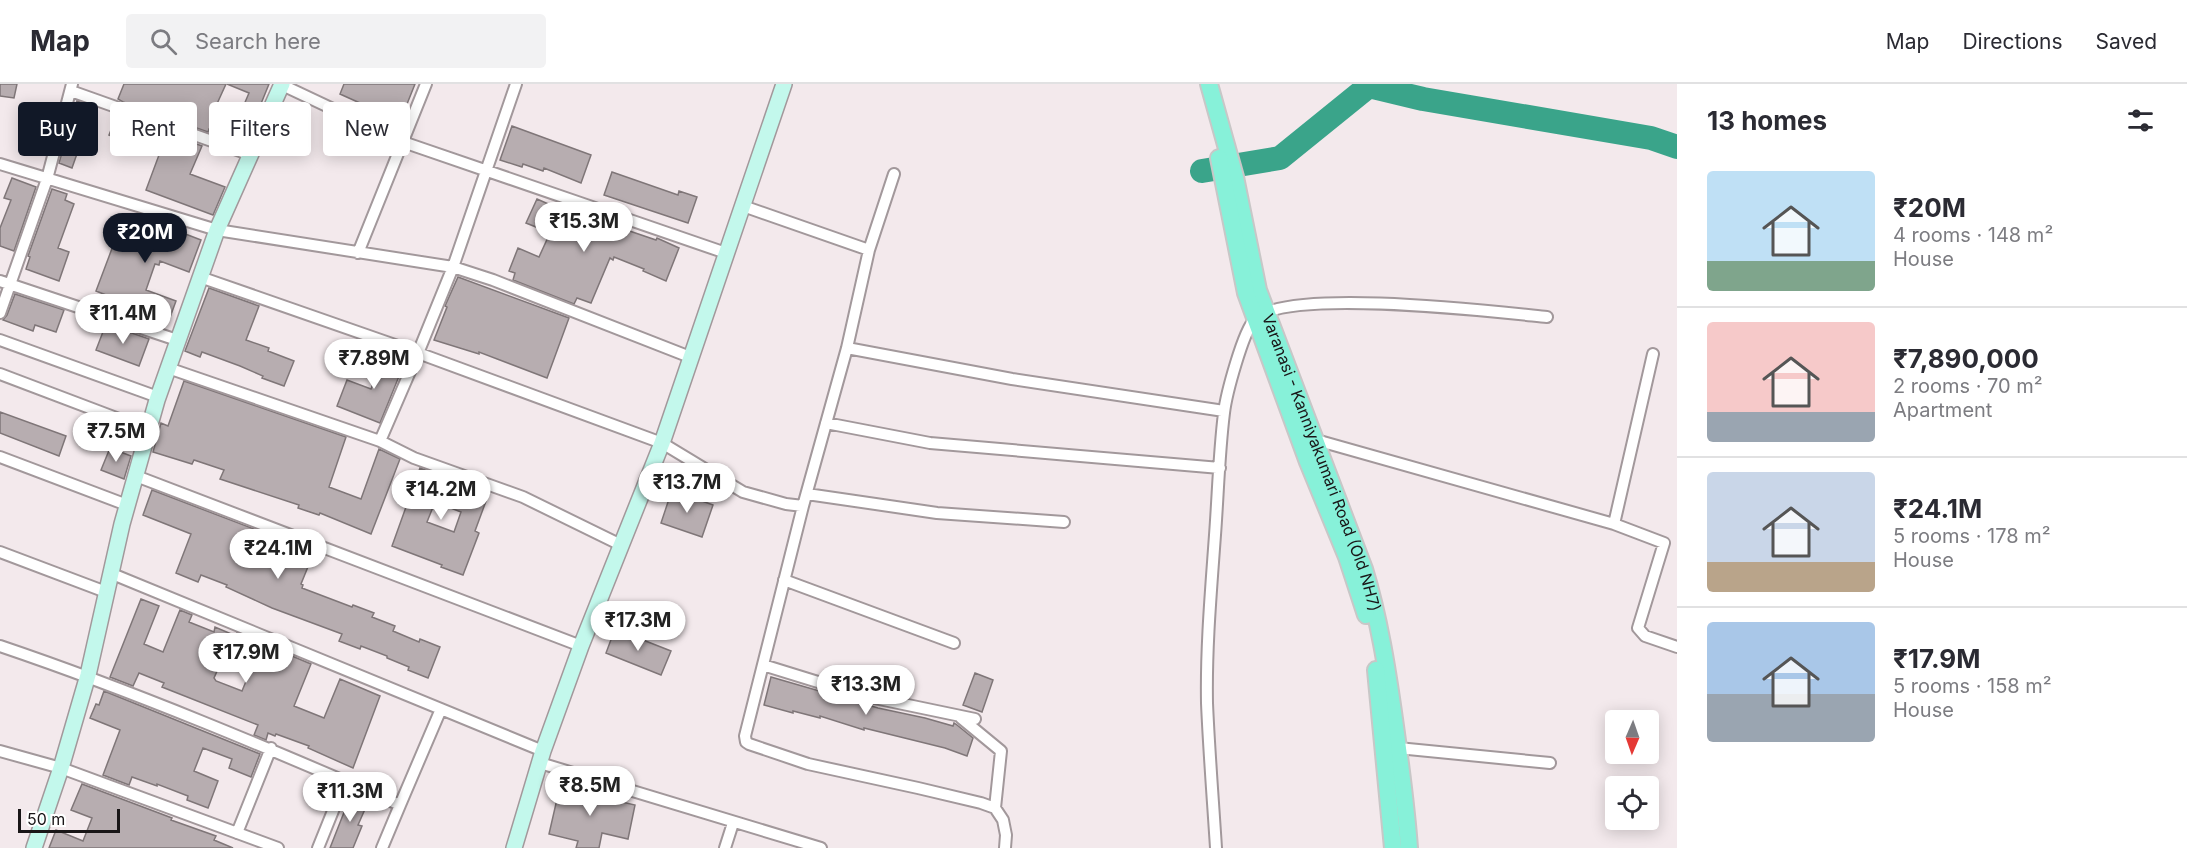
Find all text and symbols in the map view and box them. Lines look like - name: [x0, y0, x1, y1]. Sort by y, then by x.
- search box: [126, 14, 546, 68]
- text: Map: [30, 24, 90, 58]
- icon: search: [147, 25, 180, 58]
- text: Search here: [195, 28, 321, 54]
- text: Map: [1886, 29, 1929, 54]
- text: Directions: [1962, 29, 2063, 54]
- text: Saved: [2096, 29, 2157, 54]
- chip: Buy: [18, 102, 98, 156]
- chip: Rent: [110, 102, 197, 156]
- chip: Filters: [209, 102, 311, 156]
- chip: New: [323, 102, 410, 156]
- icon: filters: [2124, 104, 2157, 137]
- text: 13 homes: [1707, 105, 1827, 136]
- text: ₹20M: [1893, 192, 1966, 223]
- icon: home: [1755, 195, 1827, 267]
- pin: ₹15.3M: [535, 202, 633, 253]
- text: ₹15.3M: [549, 209, 619, 233]
- pin: ₹20M: [109, 213, 181, 264]
- text: ₹20M: [117, 220, 173, 244]
- text: 4 rooms · 148 m²: [1893, 223, 2053, 247]
- text: House: [1893, 247, 1954, 271]
- pin: ₹11.4M: [74, 294, 172, 345]
- text: ₹11.4M: [89, 301, 157, 325]
- street label: Varanasi - Kanniyakumari Road (Old NH7): [1258, 311, 1385, 613]
- pin: ₹7.89M: [325, 339, 423, 390]
- text: ₹7,890,000: [1893, 343, 2039, 374]
- text: ₹7.89M: [338, 346, 410, 370]
- icon: home: [1755, 346, 1827, 418]
- text: 2 rooms · 70 m²: [1893, 374, 2043, 398]
- text: Apartment: [1893, 398, 1992, 422]
- pin: ₹7.5M: [74, 412, 158, 463]
- text: ₹7.5M: [87, 419, 145, 443]
- pin: ₹13.7M: [638, 463, 736, 514]
- pin: ₹14.2M: [392, 470, 490, 521]
- text: ₹13.7M: [653, 470, 721, 494]
- text: ₹14.2M: [406, 477, 476, 501]
- text: ₹24.1M: [1893, 493, 1982, 524]
- icon: home: [1755, 496, 1827, 568]
- text: 5 rooms · 178 m²: [1893, 524, 2051, 548]
- pin: ₹24.1M: [229, 529, 327, 580]
- text: ₹24.1M: [244, 536, 312, 560]
- text: House: [1893, 548, 1954, 572]
- pin: ₹17.3M: [589, 601, 687, 652]
- text: ₹17.3M: [605, 608, 671, 632]
- pin: ₹17.9M: [197, 633, 295, 684]
- text: ₹17.9M: [212, 640, 280, 664]
- text: ₹17.9M: [1893, 643, 1980, 674]
- icon: home: [1755, 646, 1827, 718]
- pin: ₹13.3M: [817, 665, 915, 716]
- text: ₹13.3M: [831, 672, 901, 696]
- text: 5 rooms · 158 m²: [1893, 674, 2052, 698]
- text: House: [1893, 698, 1954, 722]
- north arrow: [1605, 710, 1659, 764]
- map controls: [1605, 710, 1659, 830]
- pin: ₹8.5M: [548, 766, 632, 817]
- pin: ₹11.3M: [301, 772, 399, 823]
- text: ₹8.5M: [559, 773, 621, 797]
- button: locate: [1605, 776, 1659, 830]
- text: ₹11.3M: [317, 779, 383, 803]
- scale bar: [18, 806, 120, 834]
- text: 50 m: [27, 809, 65, 829]

